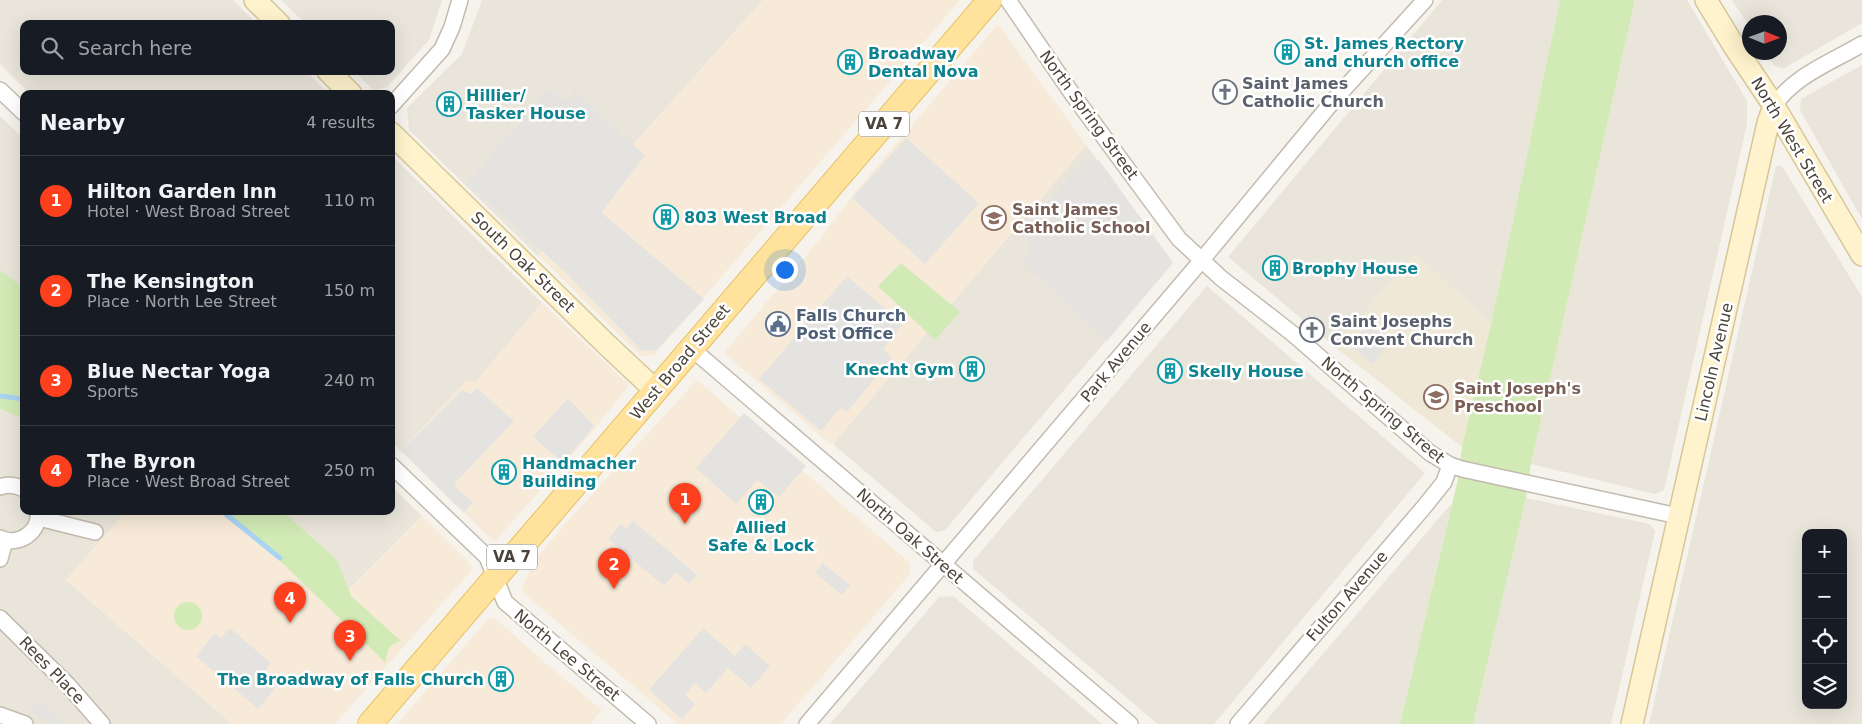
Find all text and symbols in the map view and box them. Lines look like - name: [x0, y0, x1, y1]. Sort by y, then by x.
- north arrow: [1742, 15, 1787, 60]
- search box: [20, 20, 395, 75]
- icon: search: [38, 34, 66, 62]
- place label: St. James Rectory and church office: [1304, 34, 1464, 71]
- text: Search here: [78, 37, 192, 59]
- building icon: St. James Rectory and church office: [1274, 39, 1300, 65]
- place label: Broadway Dental Nova: [868, 44, 979, 81]
- street label: North Spring Street: [1036, 47, 1142, 183]
- building icon: Broadway Dental Nova: [837, 49, 863, 75]
- place label: Saint James Catholic Church: [1242, 74, 1384, 111]
- street label: North West Street: [1747, 74, 1837, 206]
- church icon: Saint James Catholic Church: [1212, 79, 1238, 105]
- place label: Hillier/ Tasker House: [466, 86, 586, 123]
- building icon: Hillier/ Tasker House: [436, 91, 462, 117]
- text: Nearby: [40, 111, 125, 135]
- road number: VA 7: [859, 112, 909, 136]
- text: 4 results: [306, 113, 375, 132]
- text: Hilton Garden Inn: [87, 180, 277, 202]
- text: 1: [50, 191, 62, 210]
- text: 110 m: [324, 191, 375, 210]
- place label: Saint James Catholic School: [1012, 200, 1150, 237]
- text: Hotel · West Broad Street: [87, 202, 290, 221]
- building icon: 803 West Broad: [653, 204, 679, 230]
- school or university icon: Saint James Catholic School: [981, 205, 1007, 231]
- street label: South Oak Street: [467, 208, 579, 316]
- place label: 803 West Broad: [684, 208, 827, 227]
- building icon: Brophy House: [1262, 255, 1288, 281]
- your location: [772, 257, 798, 283]
- place label: Brophy House: [1292, 259, 1418, 278]
- text: The Kensington: [87, 270, 254, 292]
- text: 2: [50, 281, 62, 300]
- text: 150 m: [324, 281, 375, 300]
- text: Place · North Lee Street: [87, 292, 277, 311]
- street label: West Broad Street: [626, 300, 734, 424]
- street label: Lincoln Avenue: [1691, 301, 1737, 423]
- place label: Falls Church Post Office: [796, 306, 906, 343]
- public building icon: Falls Church Post Office: [765, 311, 791, 337]
- place label: Saint Josephs Convent Church: [1330, 312, 1473, 349]
- church icon: Saint Josephs Convent Church: [1299, 317, 1325, 343]
- street label: Park Avenue: [1077, 318, 1155, 406]
- street label: North Spring Street: [1317, 353, 1449, 467]
- building icon: Knecht Gym: [959, 356, 985, 382]
- building icon: Skelly House: [1157, 358, 1183, 384]
- text: Blue Nectar Yoga: [87, 360, 270, 382]
- place label: Knecht Gym: [845, 360, 954, 379]
- place label: Skelly House: [1188, 362, 1304, 381]
- text: 3: [50, 371, 62, 390]
- text: 240 m: [324, 371, 375, 390]
- place label: Saint Joseph's Preschool: [1454, 379, 1581, 416]
- text: Sports: [87, 382, 138, 401]
- school or university icon: Saint Joseph's Preschool: [1423, 384, 1449, 410]
- text: The Byron: [87, 450, 196, 472]
- place label: Handmacher Building: [522, 454, 636, 491]
- building icon: Handmacher Building: [491, 459, 517, 485]
- text: 4: [50, 461, 62, 480]
- text: 250 m: [324, 461, 375, 480]
- text: Place · West Broad Street: [87, 472, 290, 491]
- pin: 1: [669, 483, 701, 524]
- street label: North Oak Street: [853, 484, 967, 588]
- building icon: Allied Safe & Lock: [748, 489, 774, 515]
- place label: Allied Safe & Lock: [708, 518, 815, 555]
- map controls: [1802, 529, 1847, 709]
- button: +: [1802, 529, 1847, 574]
- road number: VA 7: [487, 544, 537, 570]
- street label: Fulton Avenue: [1303, 547, 1391, 645]
- pin: 2: [598, 548, 630, 589]
- button: −: [1802, 574, 1847, 619]
- pin: 4: [274, 582, 306, 623]
- street label: North Lee Street: [510, 605, 624, 705]
- button: locate: [1802, 619, 1847, 664]
- pin: 3: [334, 620, 366, 661]
- street label: Rees Place: [15, 632, 89, 708]
- button: layers: [1802, 664, 1847, 709]
- building icon: The Broadway of Falls Church: [488, 666, 514, 692]
- place label: The Broadway of Falls Church: [217, 670, 484, 689]

